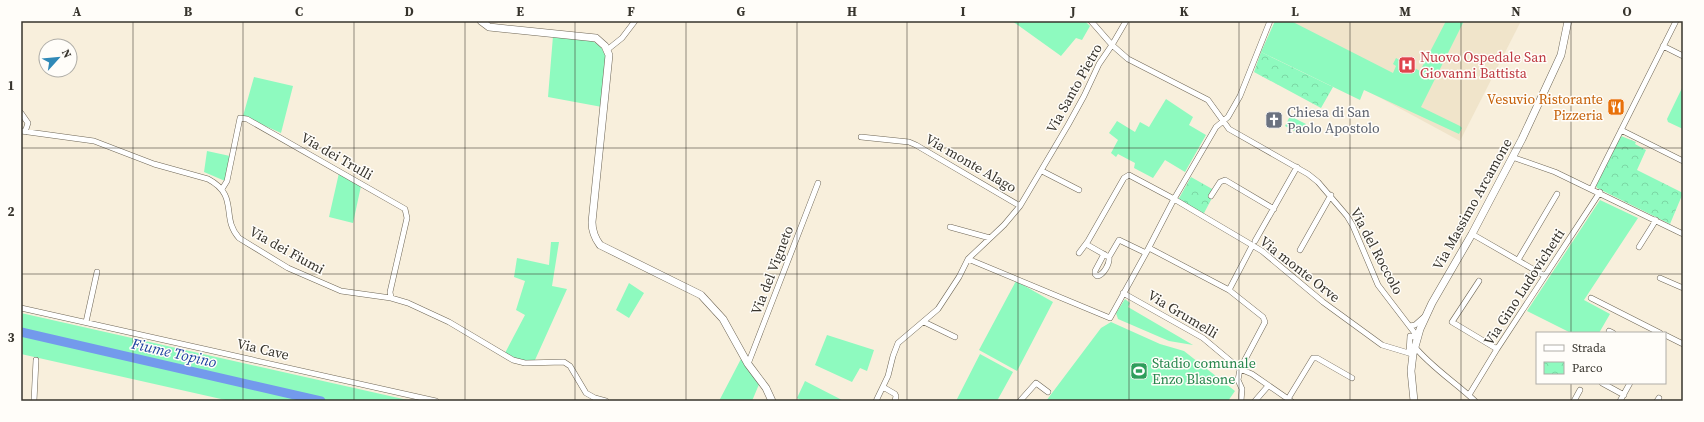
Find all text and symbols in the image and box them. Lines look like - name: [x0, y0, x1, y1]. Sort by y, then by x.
- text: A: [73, 3, 82, 20]
- text: B: [184, 3, 193, 20]
- text: C: [295, 3, 303, 20]
- text: D: [404, 3, 414, 20]
- text: E: [516, 3, 524, 20]
- text: F: [627, 3, 635, 20]
- text: G: [737, 3, 746, 20]
- text: H: [847, 3, 857, 20]
- text: I: [960, 3, 966, 20]
- text: J: [1069, 3, 1076, 20]
- text: K: [1179, 3, 1189, 20]
- text: L: [1291, 3, 1299, 20]
- text: M: [1399, 3, 1411, 20]
- text: N: [1511, 3, 1521, 20]
- text: O: [1622, 3, 1632, 20]
- north arrow: [38, 38, 78, 78]
- street label: Via Santo Pietro: [1041, 39, 1107, 136]
- text: N: [58, 47, 75, 61]
- place label: Nuovo Ospedale San Giovanni Battista: [1420, 47, 1547, 83]
- hospital icon: Nuovo Ospedale San Giovanni Battista: [1397, 55, 1417, 75]
- text: 1: [7, 77, 15, 94]
- place label: Vesuvio Ristorante Pizzeria: [1487, 89, 1604, 125]
- restaurant icon: Vesuvio Ristorante Pizzeria: [1606, 97, 1626, 117]
- place label: Chiesa di San Paolo Apostolo: [1287, 102, 1380, 138]
- church icon: Chiesa di San Paolo Apostolo: [1264, 110, 1284, 130]
- street label: Via dei Trulli: [297, 127, 377, 185]
- street label: Via monte Alago: [922, 129, 1021, 197]
- street label: Via Massimo Arcamone: [1427, 135, 1517, 273]
- text: 2: [7, 203, 15, 220]
- street label: Via del Roccolo: [1346, 204, 1408, 298]
- street label: Via dei Fiumi: [246, 221, 328, 279]
- street label: Via del Vigneto: [746, 222, 798, 317]
- street label: Via Gino Ludovichetti: [1479, 225, 1569, 349]
- street label: Via monte Orve: [1256, 231, 1344, 307]
- street label: Via Grumelli: [1144, 285, 1222, 343]
- text: 3: [7, 329, 15, 346]
- water label: Fiume Topino: [129, 332, 219, 372]
- legend: [1536, 332, 1666, 384]
- street label: Via Cave: [235, 333, 291, 365]
- text: Strada: [1572, 340, 1607, 356]
- place label: Stadio comunale Enzo Blasone: [1152, 353, 1256, 389]
- text: Parco: [1572, 360, 1603, 376]
- sports icon: Stadio comunale Enzo Blasone: [1129, 361, 1149, 381]

